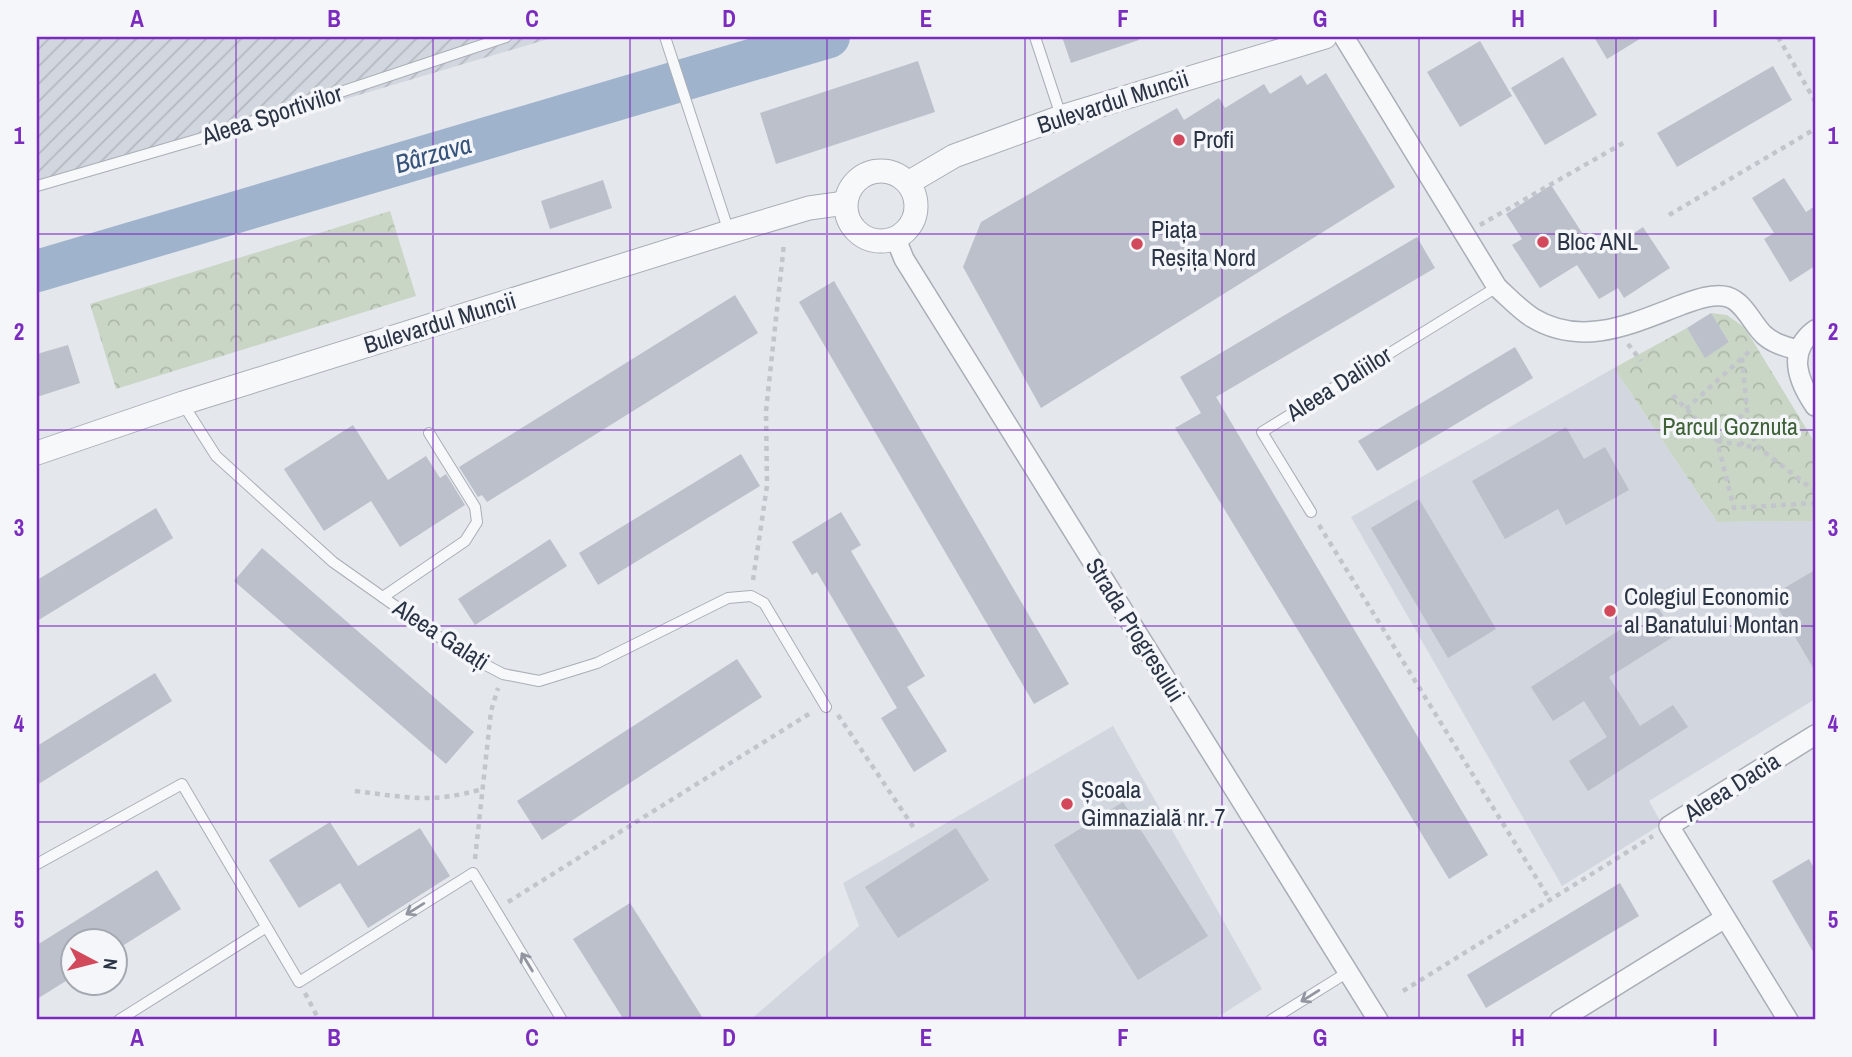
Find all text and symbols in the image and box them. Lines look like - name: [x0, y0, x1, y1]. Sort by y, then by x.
- text: A: [130, 3, 144, 34]
- text: B: [327, 3, 341, 34]
- text: C: [525, 3, 539, 34]
- text: D: [722, 3, 736, 34]
- text: E: [920, 3, 932, 34]
- text: F: [1117, 3, 1129, 34]
- text: G: [1313, 3, 1327, 34]
- text: H: [1511, 3, 1525, 34]
- text: I: [1712, 3, 1718, 34]
- street label: Bulevardul Muncii: [1033, 61, 1193, 141]
- street label: Aleea Sportivilor: [197, 76, 346, 152]
- text: 1: [14, 120, 25, 151]
- text: 1: [1828, 120, 1839, 151]
- place label: Profi: [1193, 123, 1235, 155]
- water label: Bârzava: [390, 126, 475, 181]
- marker: Profi: [1171, 132, 1187, 148]
- place label: Piața Reșița Nord: [1151, 213, 1256, 273]
- place label: Bloc ANL: [1557, 225, 1638, 257]
- marker: Bloc ANL: [1535, 234, 1551, 250]
- marker: Piața Reșița Nord: [1129, 236, 1145, 252]
- street label: Bulevardul Muncii: [360, 284, 520, 360]
- text: 2: [14, 316, 24, 347]
- text: 2: [1828, 316, 1838, 347]
- street label: Aleea Daliilor: [1279, 338, 1397, 429]
- park label: Parcul Goznuta: [1662, 410, 1798, 442]
- text: 3: [14, 512, 24, 543]
- text: 3: [1828, 512, 1838, 543]
- street label: Strada Progresului: [1079, 551, 1193, 708]
- place label: Colegiul Economic al Banatului Montan: [1624, 580, 1799, 640]
- street label: Aleea Galați: [387, 591, 496, 677]
- marker: Colegiul Economic al Banatului Montan: [1602, 603, 1618, 619]
- text: 4: [14, 708, 25, 739]
- text: 4: [1828, 708, 1839, 739]
- street label: Aleea Dacia: [1677, 744, 1785, 829]
- place label: Școala Gimnazială nr. 7: [1081, 773, 1225, 833]
- marker: Școala Gimnazială nr. 7: [1059, 796, 1075, 812]
- one-way arrow: [406, 903, 426, 917]
- text: 5: [14, 904, 24, 935]
- text: 5: [1828, 904, 1838, 935]
- north arrow: [60, 928, 130, 998]
- one-way arrow: [520, 952, 534, 972]
- text: N: [97, 957, 124, 971]
- one-way arrow: [1300, 990, 1320, 1004]
- text: A: [130, 1022, 144, 1053]
- text: B: [327, 1022, 341, 1053]
- text: C: [525, 1022, 539, 1053]
- text: D: [722, 1022, 736, 1053]
- text: E: [920, 1022, 932, 1053]
- text: F: [1117, 1022, 1129, 1053]
- text: G: [1313, 1022, 1327, 1053]
- text: H: [1511, 1022, 1525, 1053]
- text: I: [1712, 1022, 1718, 1053]

